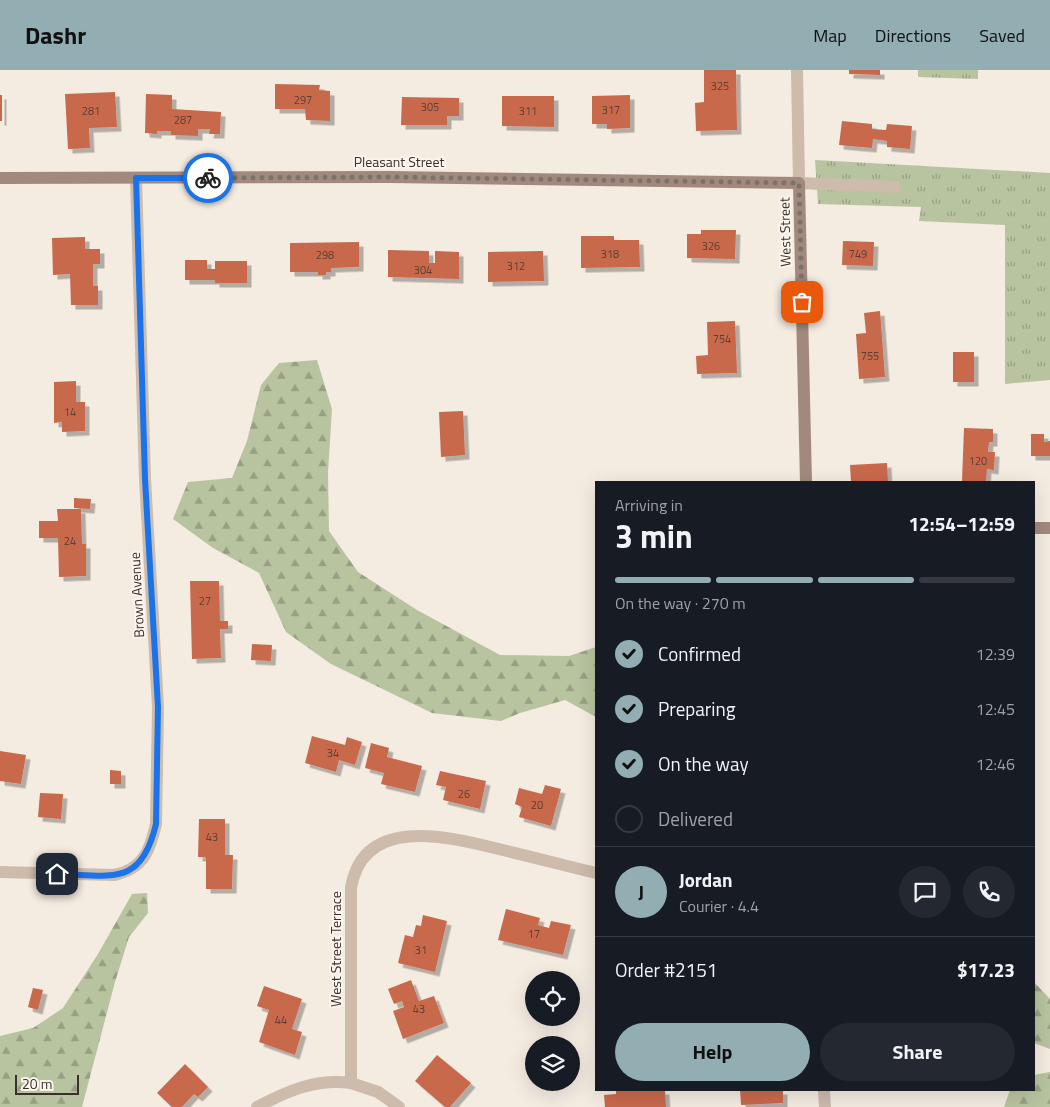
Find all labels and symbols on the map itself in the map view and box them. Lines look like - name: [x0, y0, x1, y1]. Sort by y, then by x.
- house number: 325: [711, 78, 729, 94]
- house number: 297: [294, 92, 312, 108]
- house number: 305: [421, 99, 439, 115]
- house number: 317: [602, 102, 620, 118]
- house number: 281: [82, 103, 100, 119]
- house number: 311: [519, 103, 537, 119]
- house number: 287: [174, 112, 192, 128]
- street label: Pleasant Street: [354, 151, 444, 172]
- courier: [183, 153, 233, 203]
- street label: West Street: [773, 197, 796, 267]
- house number: 326: [702, 238, 720, 254]
- house number: 318: [601, 246, 619, 262]
- house number: 749: [849, 246, 867, 262]
- house number: 298: [316, 247, 334, 263]
- house number: 312: [507, 258, 525, 274]
- house number: 304: [414, 262, 432, 278]
- pin: [781, 281, 823, 323]
- house number: 754: [713, 331, 731, 347]
- house number: 755: [861, 348, 879, 364]
- house number: 14: [64, 404, 76, 420]
- house number: 120: [969, 453, 987, 469]
- house number: 24: [64, 533, 76, 549]
- street label: Brown Avenue: [124, 552, 149, 638]
- house number: 27: [199, 593, 211, 609]
- house number: 34: [327, 745, 339, 761]
- house number: 26: [458, 786, 470, 802]
- house number: 20: [531, 797, 543, 813]
- house number: 43: [206, 829, 218, 845]
- pin: [36, 853, 78, 895]
- street label: West Street Terrace: [325, 891, 346, 1007]
- house number: 17: [528, 926, 540, 942]
- house number: 31: [415, 942, 427, 958]
- house number: 43: [413, 1001, 425, 1017]
- house number: 44: [275, 1012, 287, 1028]
- scale bar: [15, 1072, 79, 1095]

